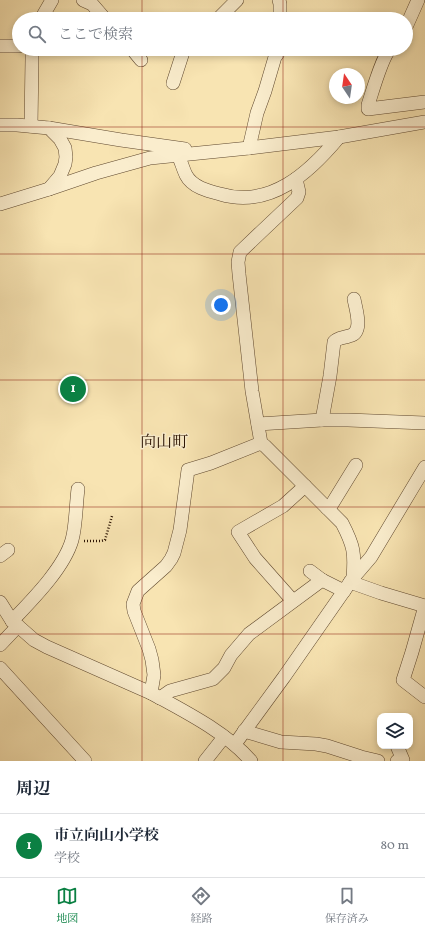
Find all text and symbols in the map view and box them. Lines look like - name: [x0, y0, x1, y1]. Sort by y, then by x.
- search box: [12, 12, 413, 56]
- icon: search: [26, 23, 48, 45]
- text: ここで検索: [58, 25, 133, 46]
- north arrow: [329, 68, 365, 104]
- your location: [211, 295, 231, 315]
- pin: 1: [60, 374, 86, 404]
- district label: 向山町: [140, 432, 188, 454]
- map controls: [377, 713, 413, 749]
- button: layers: [377, 713, 413, 749]
- text: 周辺: [16, 778, 50, 801]
- text: 市立向山小学校: [54, 826, 159, 847]
- text: 1: [26, 837, 32, 855]
- text: 80 m: [380, 837, 409, 855]
- text: 学校: [54, 850, 80, 868]
- tab: 地図: [56, 885, 78, 927]
- tab: 経路: [190, 885, 212, 927]
- tab: 保存済み: [325, 885, 369, 927]

